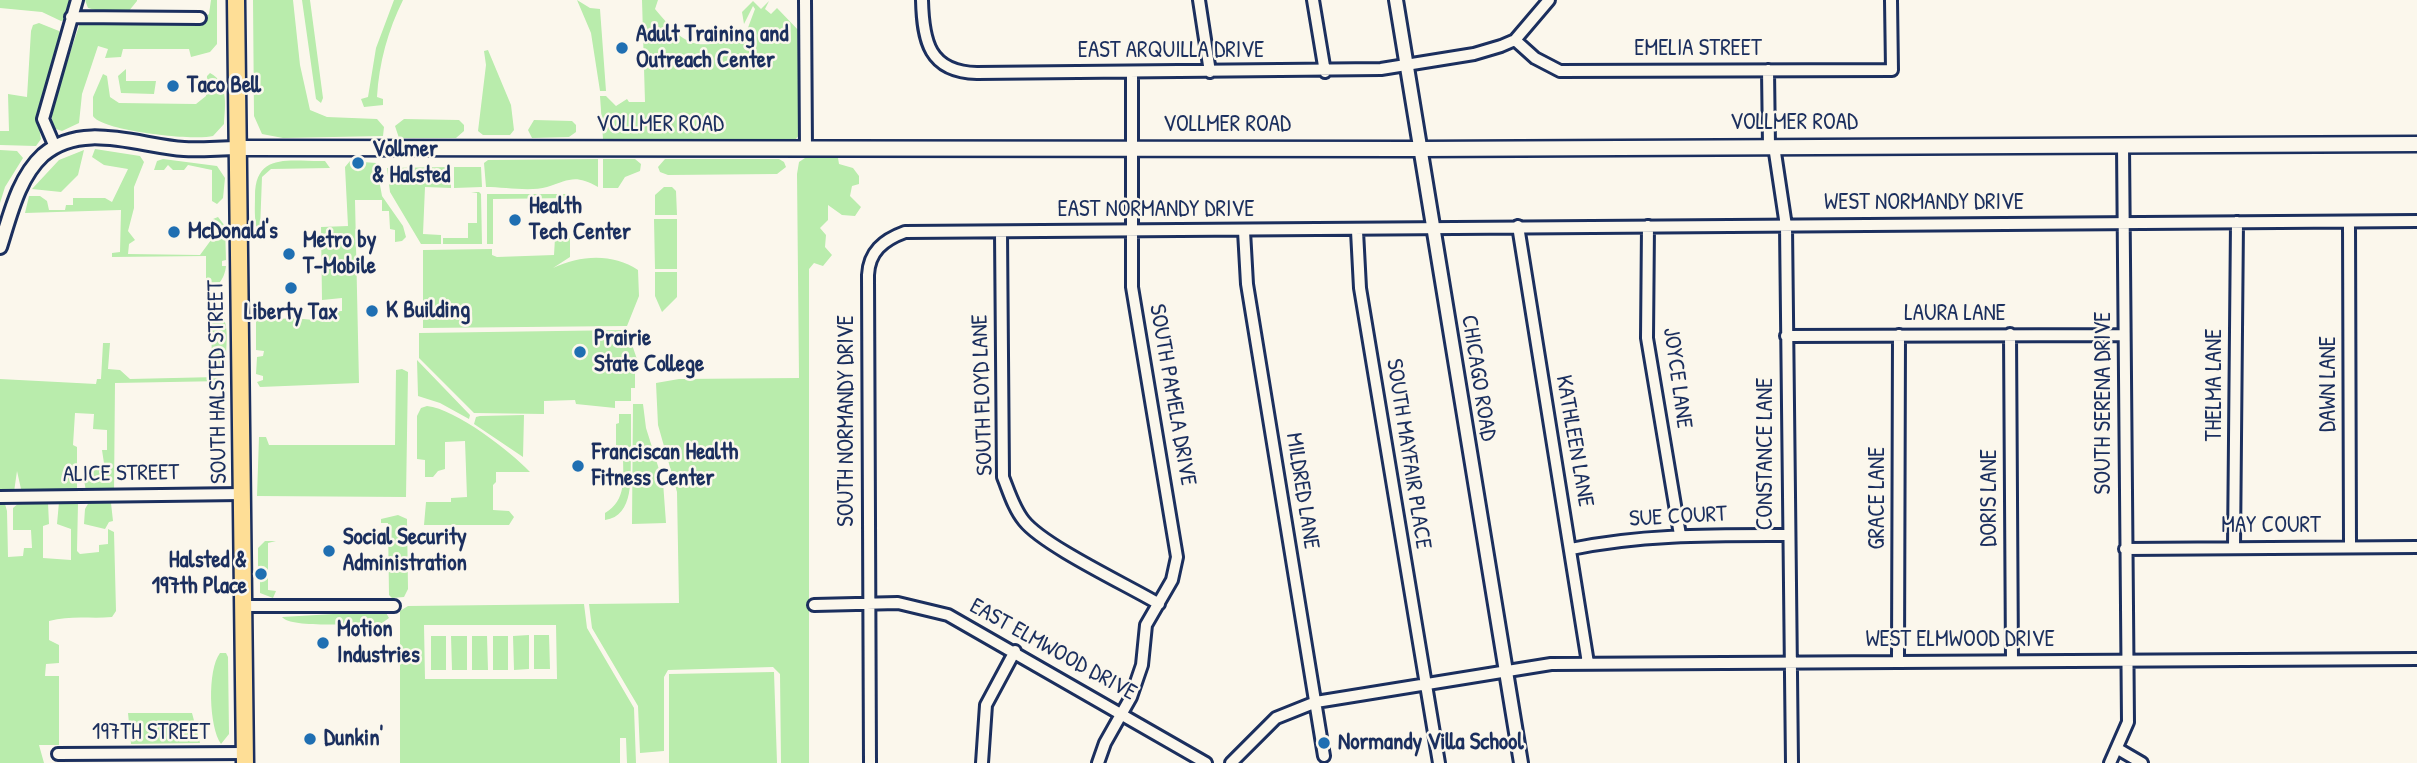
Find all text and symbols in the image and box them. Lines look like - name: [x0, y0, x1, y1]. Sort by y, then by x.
- place label: Adult Training and Outreach Center: [636, 21, 788, 75]
- street label: EMELIA STREET: [1634, 35, 1762, 63]
- street label: EAST ARQUILLA DRIVE: [1078, 37, 1264, 65]
- marker: Adult Training and Outreach Center: [614, 40, 630, 56]
- place label: Taco Bell: [187, 72, 261, 100]
- marker: Taco Bell: [165, 78, 181, 94]
- street label: VOLLMER ROAD: [1730, 109, 1858, 137]
- street label: VOLLMER ROAD: [596, 111, 724, 139]
- street label: VOLLMER ROAD: [1163, 111, 1291, 139]
- place label: Vollmer & Halsted: [372, 136, 450, 190]
- marker: Vollmer & Halsted: [350, 155, 366, 171]
- street label: WEST NORMANDY DRIVE: [1824, 189, 2024, 217]
- place label: Health Tech Center: [529, 193, 631, 247]
- street label: EAST NORMANDY DRIVE: [1058, 196, 1254, 224]
- marker: Health Tech Center: [507, 212, 523, 228]
- place label: McDonald's: [188, 218, 278, 246]
- marker: McDonald's: [166, 224, 182, 240]
- place label: Metro by T-Mobile: [303, 227, 376, 281]
- marker: Metro by T-Mobile: [281, 246, 297, 262]
- street label: SOUTH HALSTED STREET: [202, 280, 234, 484]
- marker: Liberty Tax: [283, 280, 299, 296]
- place label: K Building: [386, 297, 470, 325]
- place label: Liberty Tax: [244, 299, 338, 327]
- street label: LAURA LANE: [1904, 300, 2006, 328]
- street label: SOUTH PAMELA DRIVE: [1142, 302, 1202, 488]
- marker: K Building: [364, 303, 380, 319]
- street label: SOUTH SERENA DRIVE: [2090, 312, 2118, 494]
- street label: CHICAGO ROAD: [1454, 313, 1502, 443]
- street label: SOUTH FLOYD LANE: [966, 314, 1000, 476]
- street label: SOUTH NORMANDY DRIVE: [833, 315, 861, 527]
- place label: Prairie State College: [594, 325, 704, 379]
- street label: JOYCE LANE: [1656, 326, 1698, 430]
- street label: THELMA LANE: [2201, 329, 2229, 441]
- street label: DAWN LANE: [2315, 336, 2343, 432]
- marker: Prairie State College: [572, 344, 588, 360]
- street label: SOUTH MAYFAIR PLACE: [1379, 357, 1437, 551]
- street label: KATHLEEN LANE: [1549, 373, 1599, 509]
- street label: CONSTANCE LANE: [1752, 378, 1780, 530]
- street label: MILDRED LANE: [1279, 431, 1325, 551]
- place label: Franciscan Health Fitness Center: [592, 439, 738, 493]
- street label: GRACE LANE: [1864, 447, 1892, 549]
- street label: DORIS LANE: [1976, 449, 2004, 547]
- marker: Franciscan Health Fitness Center: [570, 458, 586, 474]
- street label: ALICE STREET: [63, 459, 179, 489]
- street label: SUE COURT: [1628, 501, 1728, 533]
- street label: MAY COURT: [2221, 512, 2321, 540]
- place label: Social Security Administration: [343, 524, 467, 578]
- marker: Social Security Administration: [321, 543, 337, 559]
- place label: Halsted & 197th Place: [152, 547, 247, 601]
- marker: Halsted & 197th Place: [253, 566, 269, 582]
- street label: EAST ELMWOOD DRIVE: [965, 593, 1141, 707]
- place label: Motion Industries: [337, 616, 420, 670]
- street label: WEST ELMWOOD DRIVE: [1865, 626, 2055, 654]
- marker: Motion Industries: [315, 635, 331, 651]
- street label: 197TH STREET: [92, 719, 210, 747]
- place label: Dunkin': [324, 725, 383, 753]
- place label: Normandy Villa School: [1338, 729, 1523, 757]
- marker: Dunkin': [302, 731, 318, 747]
- marker: Normandy Villa School: [1316, 735, 1332, 751]

